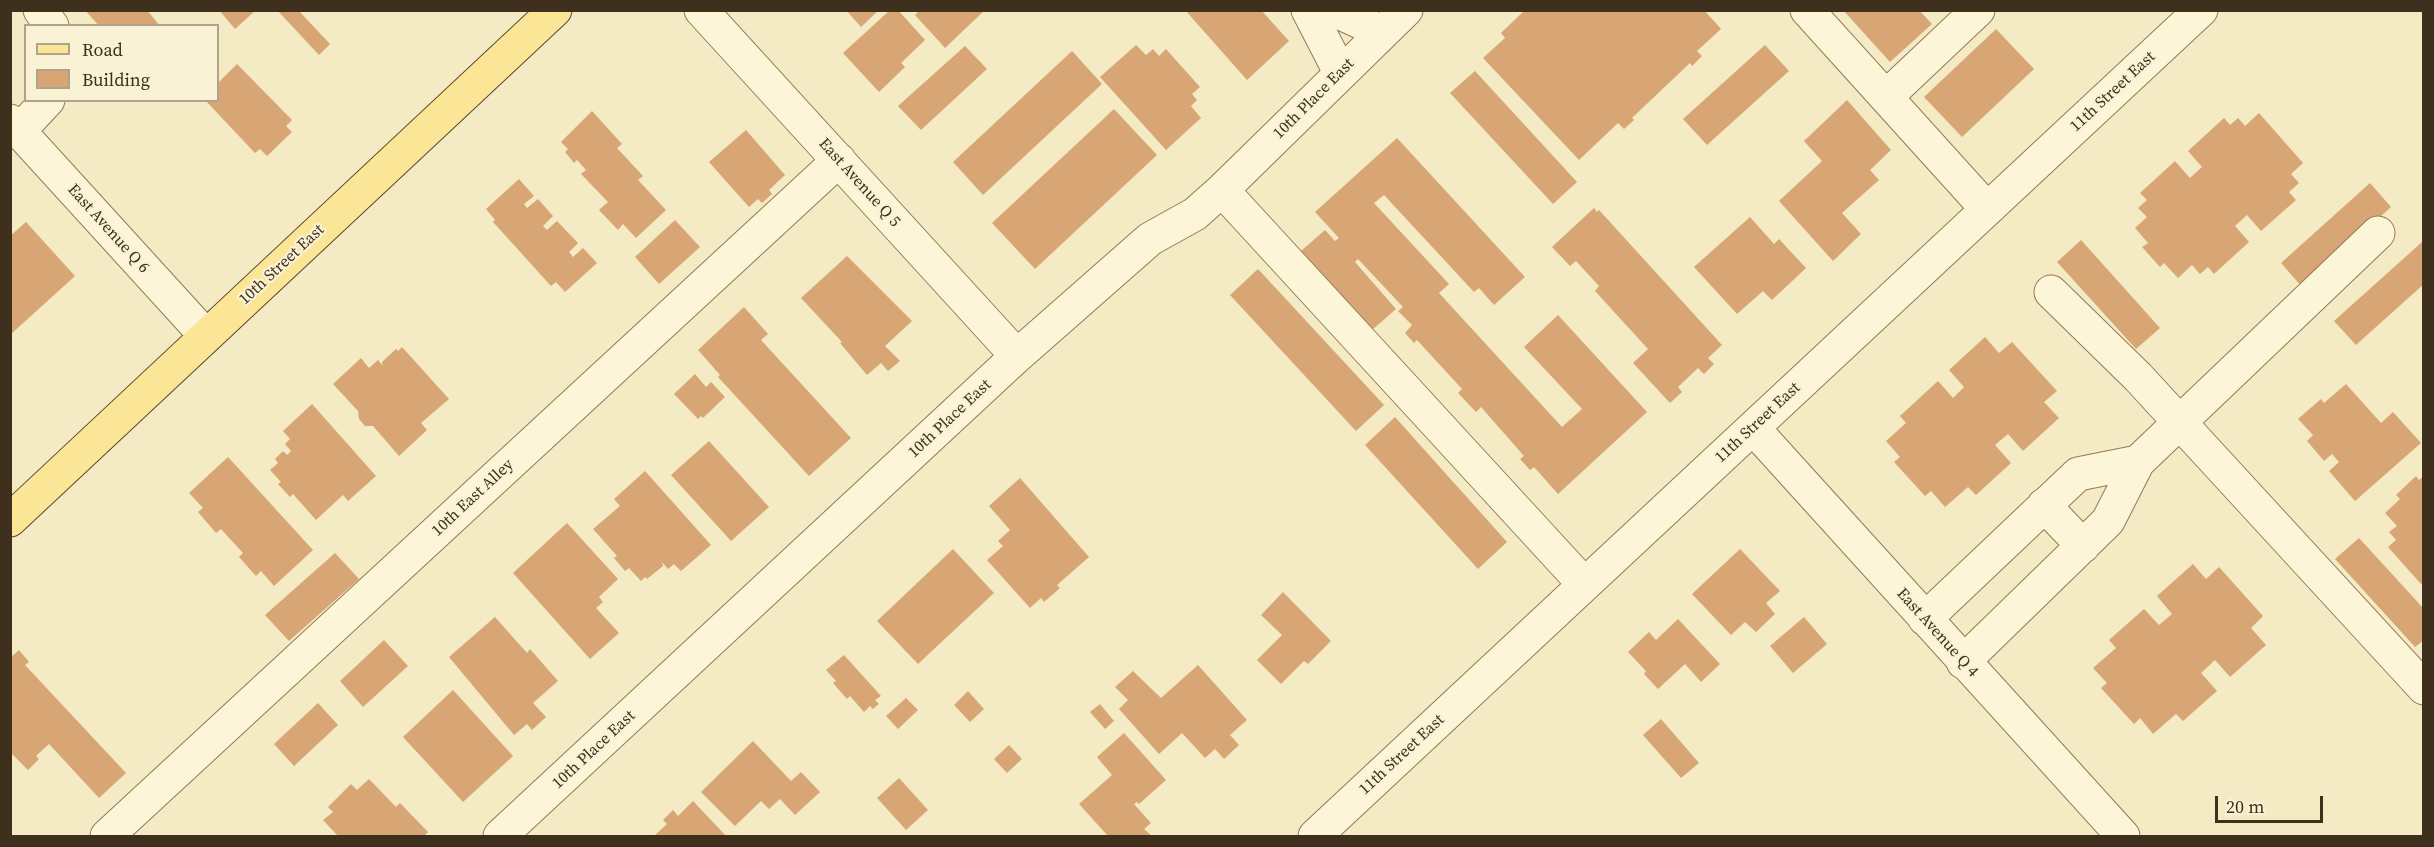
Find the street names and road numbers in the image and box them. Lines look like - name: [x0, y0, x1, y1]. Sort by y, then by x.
- street label: 11th Street East: [2066, 48, 2160, 136]
- street label: 10th Place East: [1270, 55, 1358, 143]
- street label: East Avenue Q 5: [814, 135, 904, 231]
- street label: East Avenue Q 6: [63, 181, 153, 277]
- street label: 10th Street East: [235, 221, 329, 309]
- street label: 10th Place East: [905, 376, 995, 462]
- street label: 11th Street East: [1711, 379, 1805, 467]
- street label: 10th East Alley: [428, 455, 518, 541]
- street label: East Avenue Q 4: [1892, 585, 1982, 681]
- street label: 10th Place East: [549, 707, 639, 793]
- street label: 11th Street East: [1355, 711, 1449, 799]

